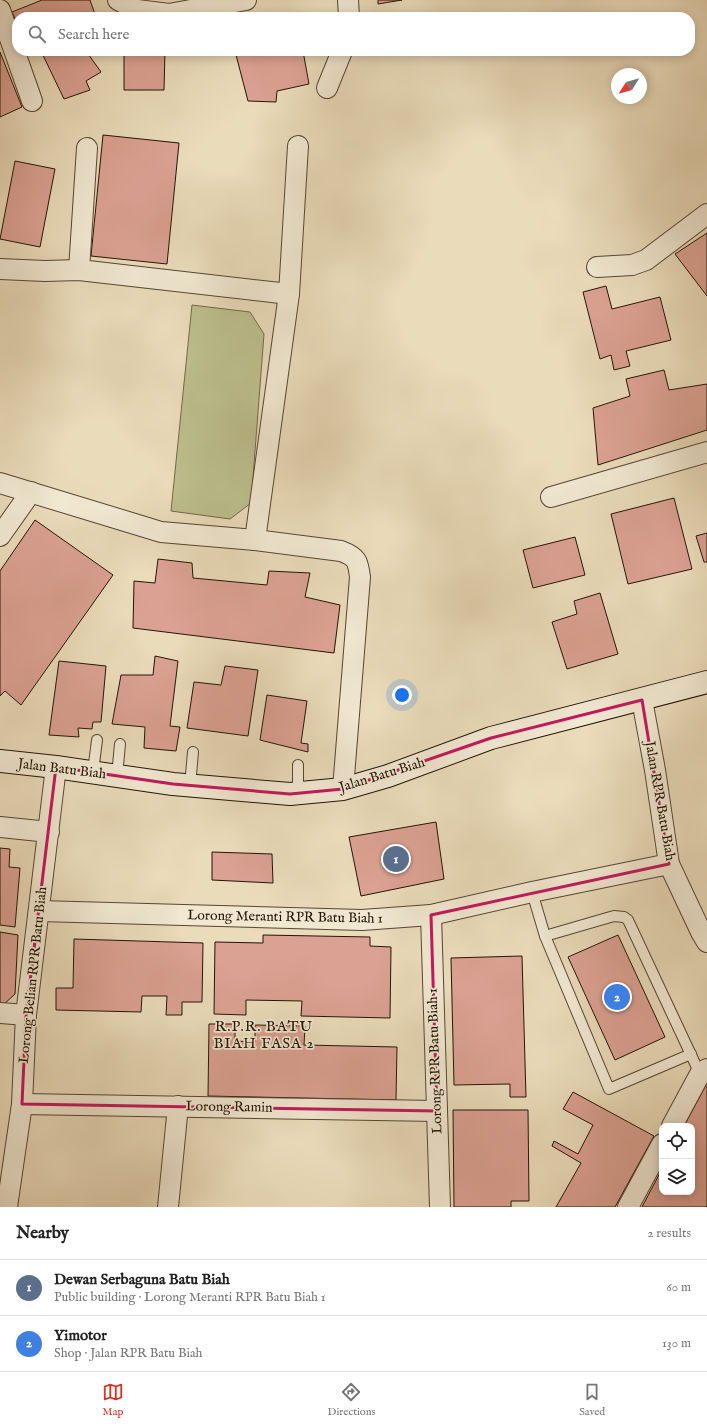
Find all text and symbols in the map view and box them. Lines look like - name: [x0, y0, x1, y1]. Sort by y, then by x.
- search box: [12, 12, 695, 56]
- icon: search: [26, 23, 48, 45]
- text: Search here: [58, 25, 129, 44]
- north arrow: [611, 68, 647, 104]
- your location: [392, 685, 412, 705]
- street label: Jalan RPR Batu Biah: [640, 738, 679, 863]
- street label: Jalan Batu Biah: [335, 753, 428, 797]
- street label: Jalan Batu Biah: [15, 754, 108, 783]
- pin: 1: [383, 844, 409, 874]
- street label: Lorong Belian RPR Batu Biah: [15, 885, 51, 1064]
- street label: Lorong Meranti RPR Batu Biah 1: [187, 906, 383, 928]
- pin: 2: [604, 982, 630, 1012]
- street label: Lorong RPR Batu Biah 1: [423, 988, 447, 1134]
- district label: R.P.R. BATU BIAH FASA 2: [214, 1017, 315, 1053]
- street label: Lorong Ramin: [185, 1097, 273, 1117]
- map controls: [659, 1123, 695, 1195]
- button: locate: [659, 1123, 695, 1159]
- button: layers: [659, 1159, 695, 1195]
- text: Nearby: [16, 1223, 69, 1244]
- text: 2 results: [647, 1225, 691, 1242]
- text: Dewan Serbaguna Batu Biah: [54, 1270, 230, 1289]
- text: 1: [27, 1279, 31, 1296]
- text: 60 m: [666, 1279, 691, 1296]
- text: Public building · Lorong Meranti RPR Batu Biah 1: [54, 1289, 326, 1306]
- text: Yimotor: [54, 1326, 107, 1345]
- text: 2: [26, 1335, 32, 1352]
- text: 130 m: [662, 1335, 691, 1352]
- text: Shop · Jalan RPR Batu Biah: [54, 1345, 203, 1362]
- tab: Map: [102, 1381, 124, 1419]
- tab: Directions: [328, 1381, 375, 1419]
- tab: Saved: [579, 1381, 605, 1419]

